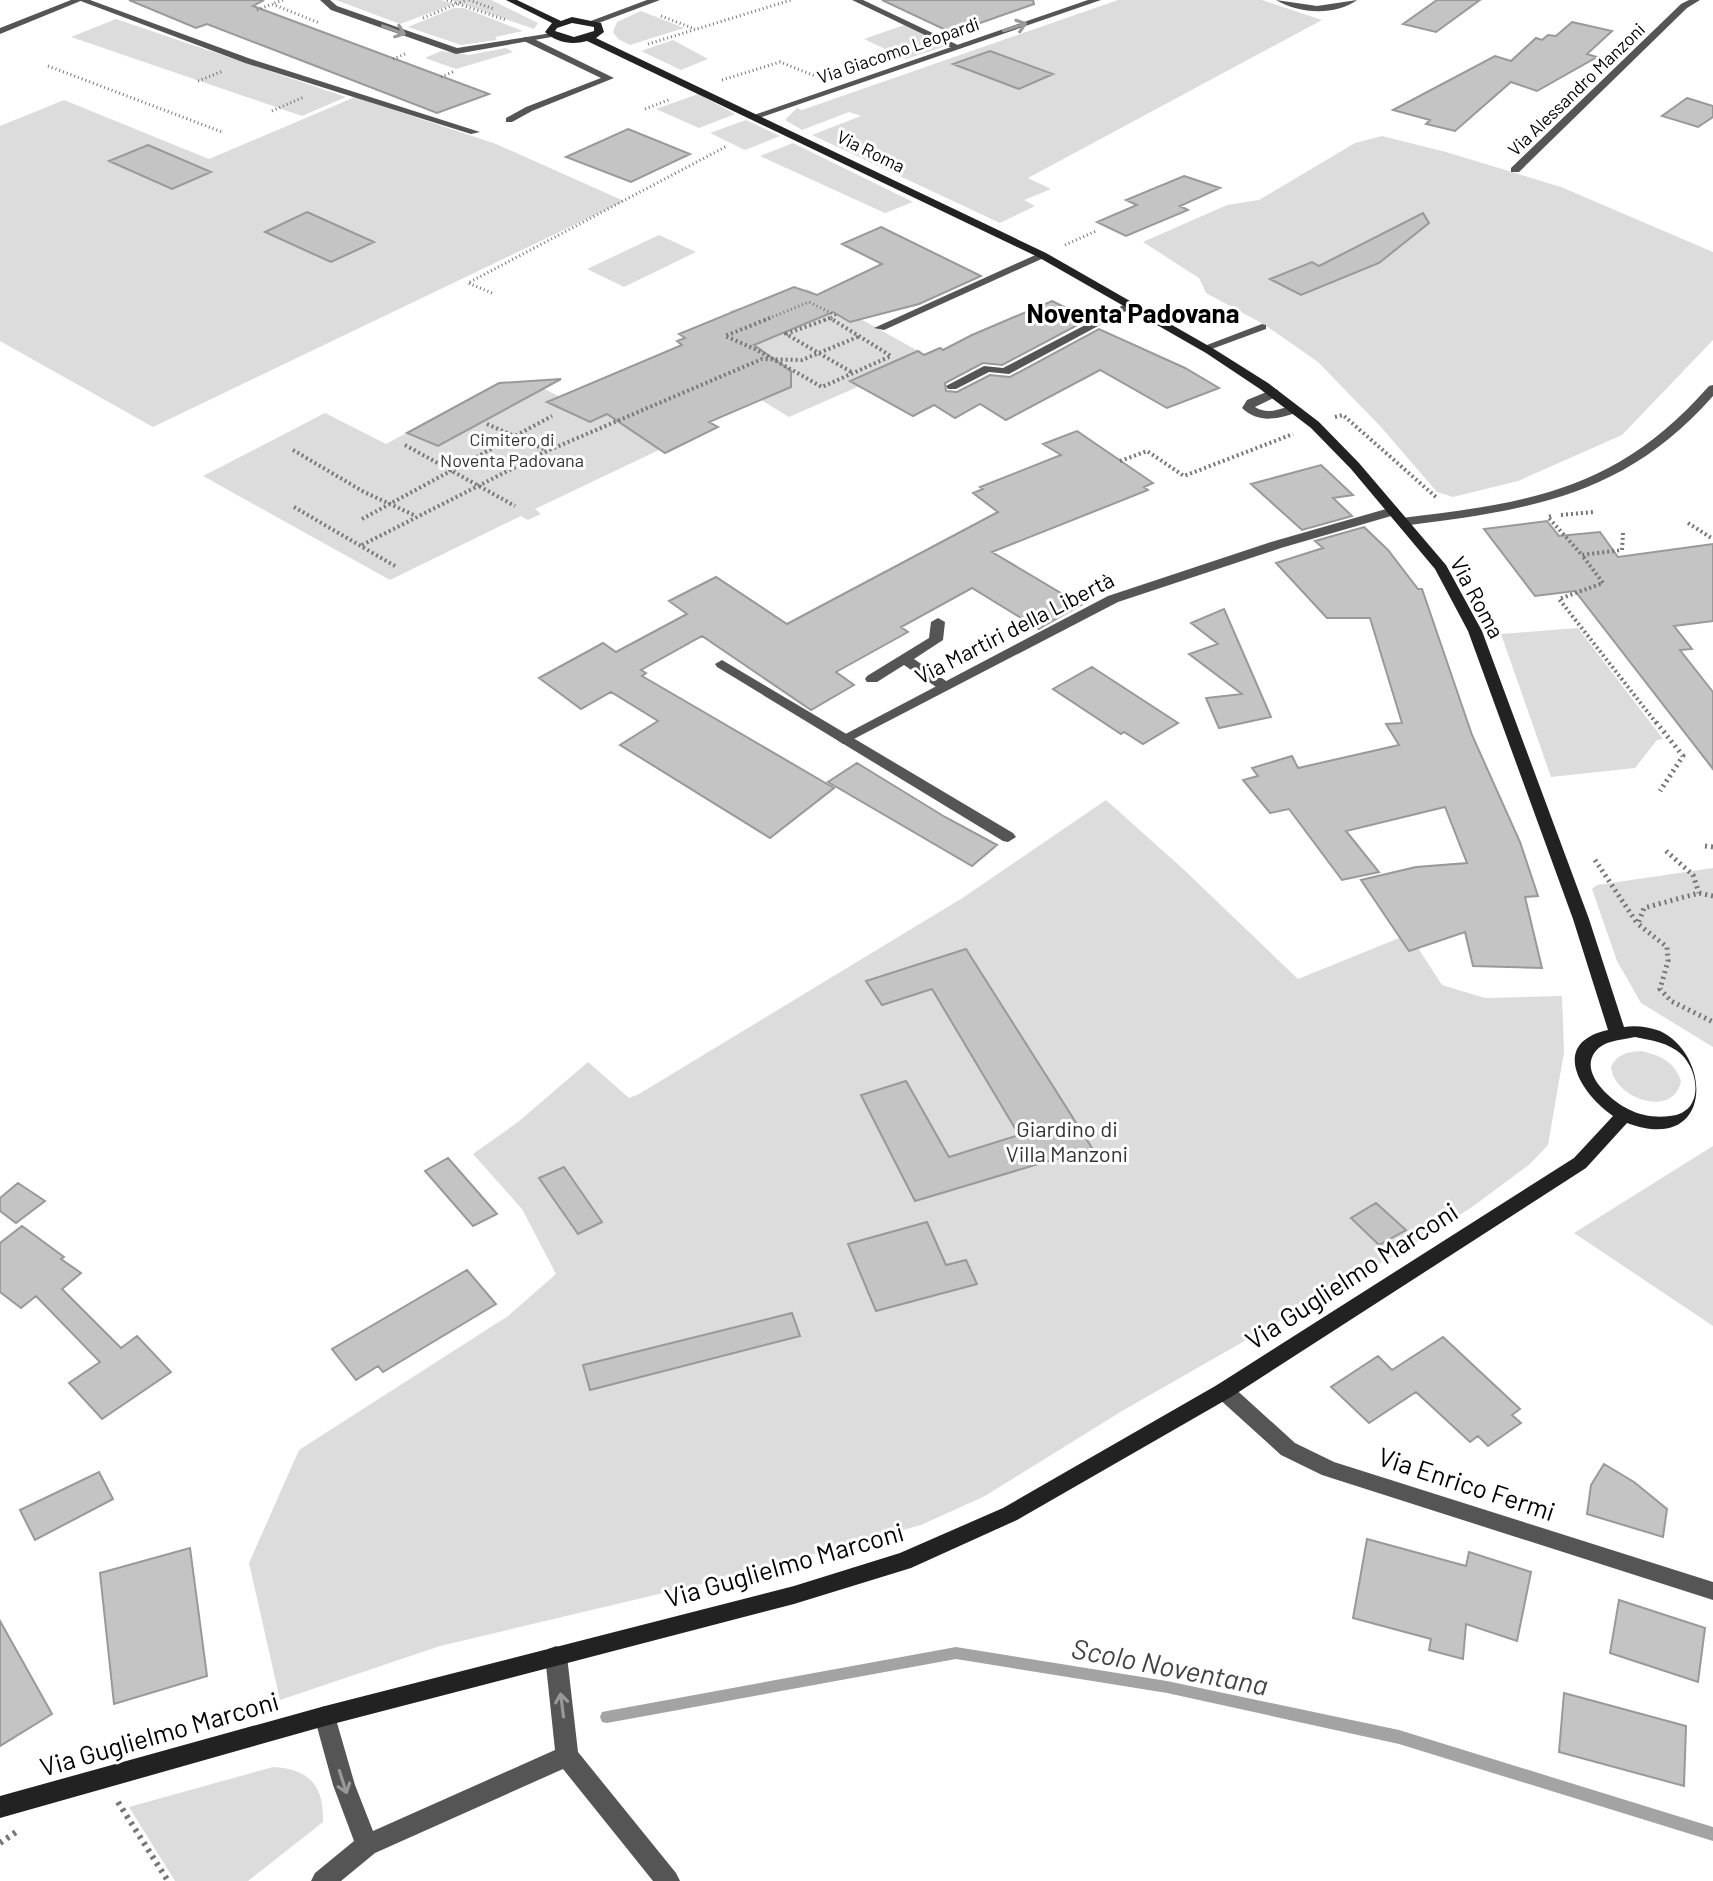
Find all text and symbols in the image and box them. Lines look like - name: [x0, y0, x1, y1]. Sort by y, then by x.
- street label: Via Giacomo Leopardi: [814, 12, 982, 88]
- street label: Via Alessandro Manzoni: [1503, 18, 1649, 160]
- one-way arrow: [1002, 19, 1027, 34]
- one-way arrow: [382, 24, 406, 38]
- street label: Via Roma: [833, 125, 909, 177]
- district label: Noventa Padovana: [1027, 297, 1239, 328]
- park label: Cimitero di Noventa Padovana: [440, 428, 584, 471]
- street label: Via Roma: [1446, 552, 1510, 642]
- street label: Via Martiri della Libertà: [910, 566, 1118, 688]
- park label: Giardino di Villa Manzoni: [1006, 1115, 1128, 1166]
- street label: Via Guglielmo Marconi: [1239, 1195, 1463, 1355]
- street label: Via Enrico Fermi: [1375, 1440, 1559, 1526]
- street label: Via Guglielmo Marconi: [661, 1515, 907, 1613]
- water label: Scolo Noventana: [1069, 1630, 1271, 1702]
- street label: Via Guglielmo Marconi: [36, 1684, 282, 1782]
- one-way arrow: [554, 1693, 569, 1719]
- one-way arrow: [337, 1769, 352, 1794]

